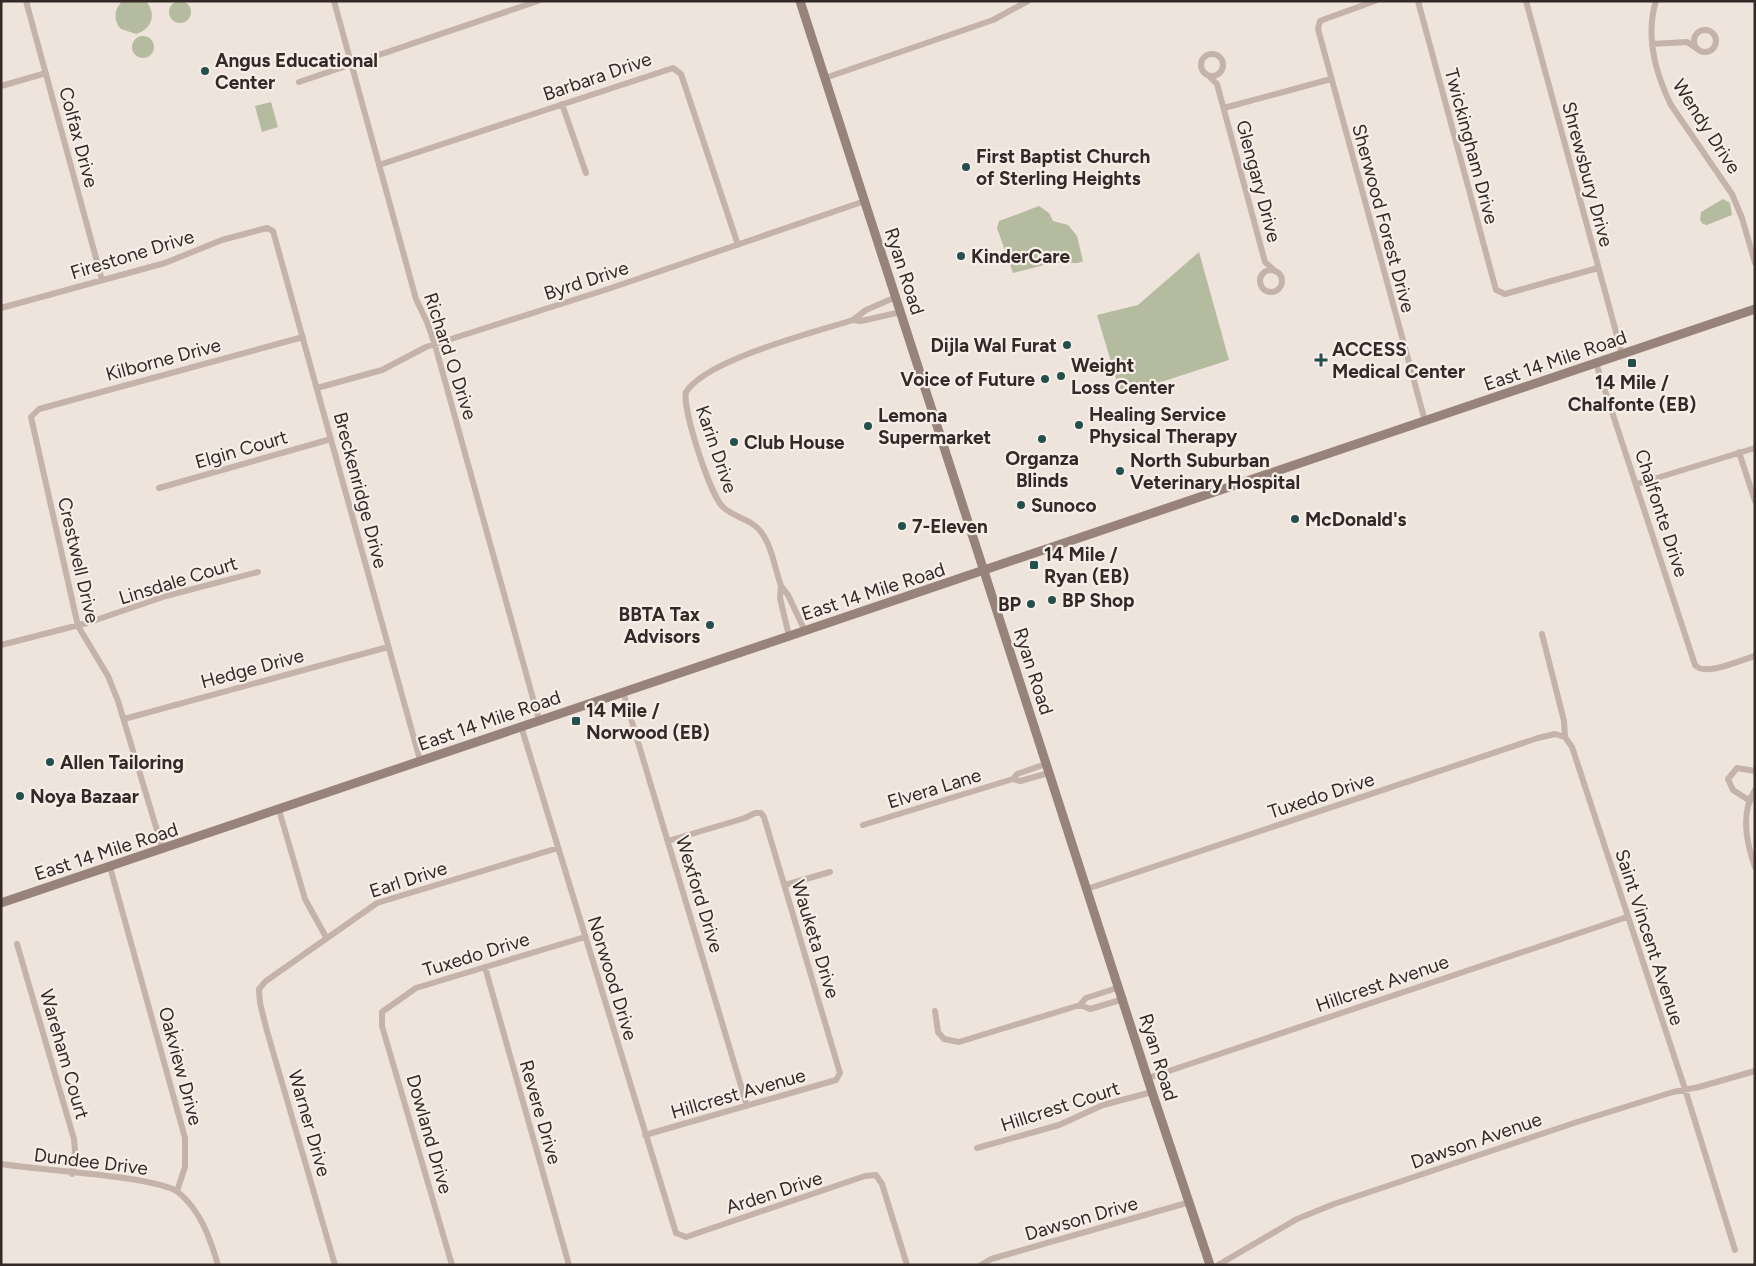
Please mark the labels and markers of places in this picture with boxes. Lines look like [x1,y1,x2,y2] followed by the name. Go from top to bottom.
[215,49,378,94] place label: Angus Educational Center
[199,65,211,77] marker: Angus Educational Center
[976,145,1150,190] place label: First Baptist Church of Sterling Heights
[960,161,972,173] marker: First Baptist Church of Sterling Heights
[971,245,1071,268] place label: KinderCare
[955,250,967,262] marker: KinderCare
[931,334,1057,357] place label: Dijla Wal Furat
[1332,338,1465,383] place label: ACCESS Medical Center
[1061,339,1073,351] marker: Dijla Wal Furat
[1314,353,1328,367] marker: ACCESS Medical Center
[1071,354,1175,399] place label: Weight Loss Center
[1626,357,1638,369] marker: 14 Mile / Chalfonte (EB)
[900,368,1035,391] place label: Voice of Future
[1055,370,1067,382] marker: Weight Loss Center
[1568,371,1696,416] place label: 14 Mile / Chalfonte (EB)
[1039,373,1051,385] marker: Voice of Future
[1089,403,1237,448] place label: Healing Service Physical Therapy
[878,404,992,449] place label: Lemona Supermarket
[1073,419,1085,431] marker: Healing Service Physical Therapy
[862,420,874,432] marker: Lemona Supermarket
[744,431,845,454] place label: Club House
[1036,433,1048,445] marker: Organza Blinds
[728,436,740,448] marker: Club House
[1005,447,1079,492] place label: Organza Blinds
[1130,449,1300,494] place label: North Suburban Veterinary Hospital
[1114,465,1126,477] marker: North Suburban Veterinary Hospital
[1031,494,1097,517] place label: Sunoco
[1015,499,1027,511] marker: Sunoco
[1305,508,1407,531] place label: McDonald's
[1289,513,1301,525] marker: McDonald's
[912,515,988,538] place label: 7-Eleven
[896,520,908,532] marker: 7-Eleven
[1044,543,1129,588] place label: 14 Mile / Ryan (EB)
[1028,559,1040,571] marker: 14 Mile / Ryan (EB)
[1062,589,1134,612] place label: BP Shop
[998,593,1022,616] place label: BP
[1046,594,1058,606] marker: BP Shop
[1025,598,1037,610] marker: BP
[619,603,700,648] place label: BBTA Tax Advisors
[704,619,716,631] marker: BBTA Tax Advisors
[586,699,710,744] place label: 14 Mile / Norwood (EB)
[570,715,582,727] marker: 14 Mile / Norwood (EB)
[60,751,184,774] place label: Allen Tailoring
[44,756,56,768] marker: Allen Tailoring
[30,785,139,808] place label: Noya Bazaar
[14,790,26,802] marker: Noya Bazaar

